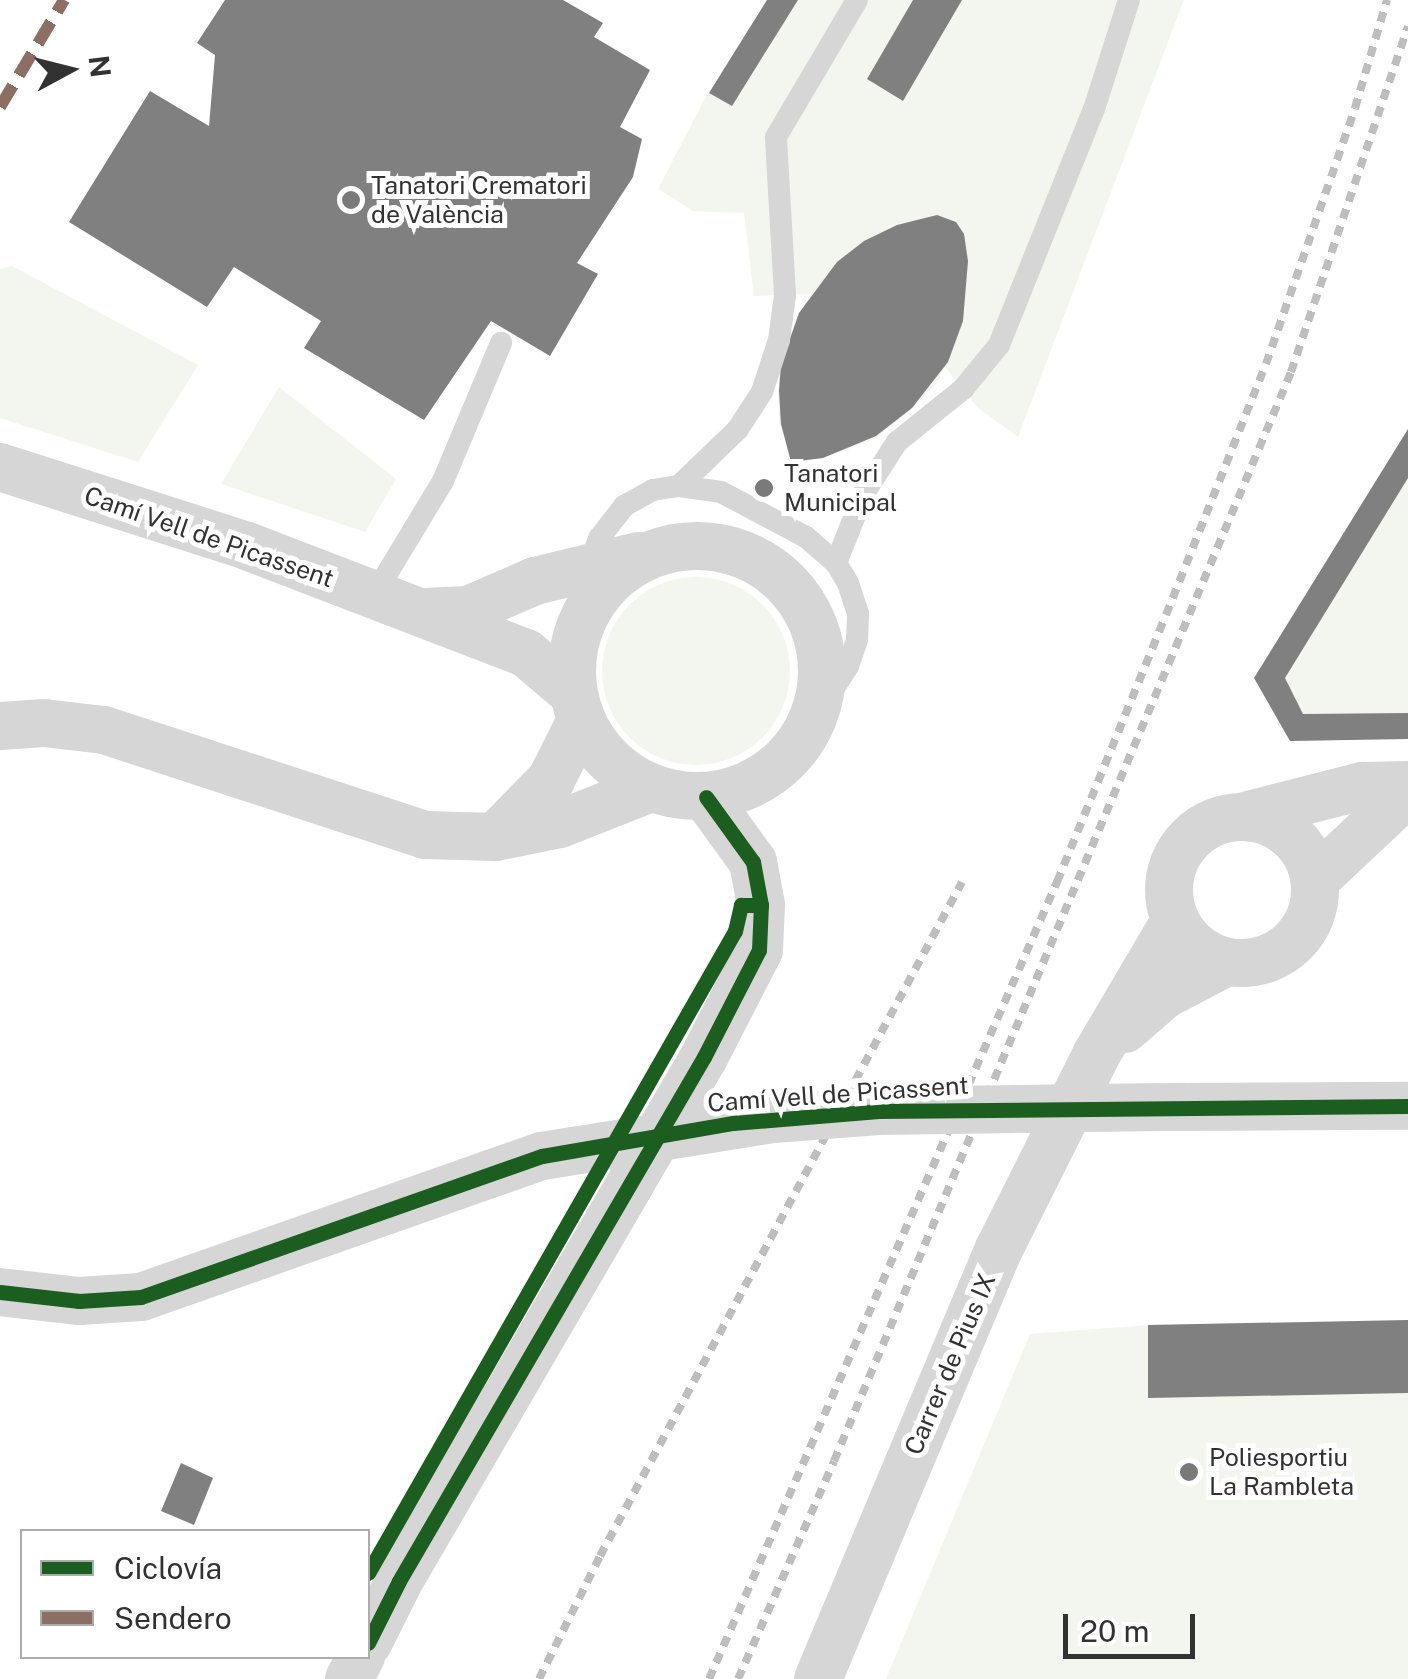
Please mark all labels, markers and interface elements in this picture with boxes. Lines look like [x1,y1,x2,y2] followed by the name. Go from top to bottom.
[20,20,120,120] north arrow
[83,53,118,79] text: N
[371,171,587,230] place label: Tanatori Crematori de València
[340,189,362,211] marker: Tanatori Crematori de València
[784,459,897,518] place label: Tanatori Municipal
[753,477,775,499] marker: Tanatori Municipal
[80,480,338,594] street label: Camí Vell de Picassent
[706,1070,970,1118] street label: Camí Vell de Picassent
[898,1268,1002,1460] street label: Carrer de Pius IX
[1209,1443,1354,1502] place label: Poliesportiu La Rambleta
[1178,1461,1200,1483] marker: Poliesportiu La Rambleta
[20,1529,370,1659] legend
[114,1550,222,1586] text: Ciclovía
[1068,1594,1200,1656] scale bar
[114,1600,232,1636] text: Sendero
[1080,1613,1149,1649] text: 20 m

